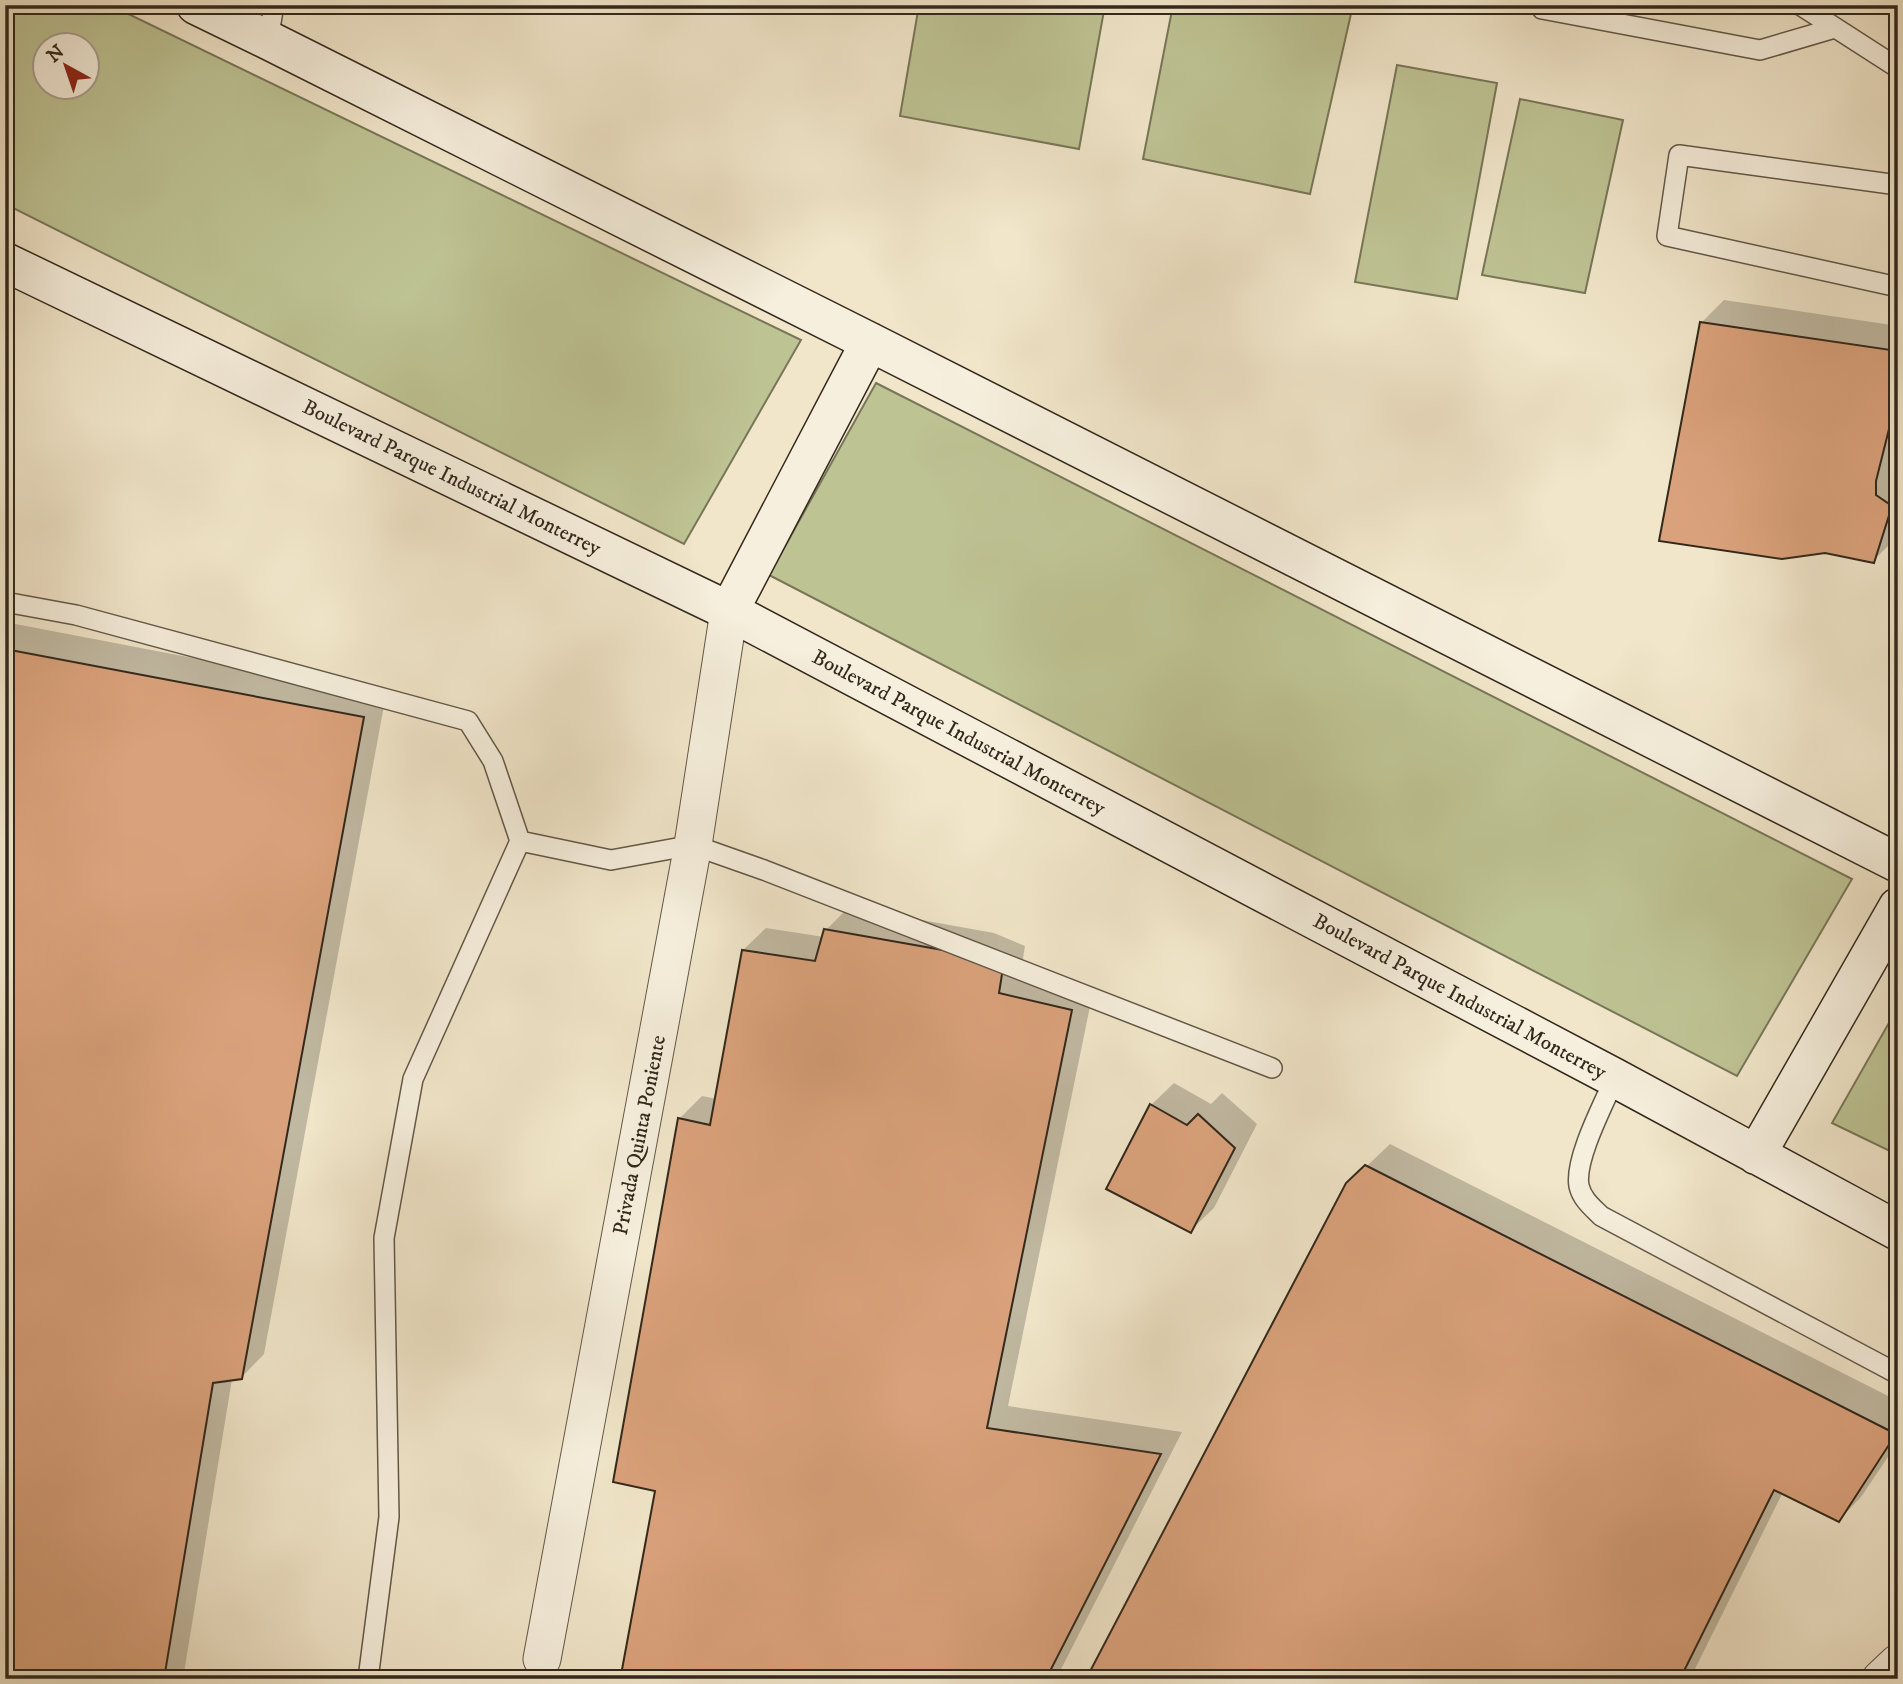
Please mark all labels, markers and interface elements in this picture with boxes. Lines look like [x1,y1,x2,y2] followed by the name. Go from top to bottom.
[32,32,102,102] north arrow
[43,40,70,68] text: N
[298,394,606,562] street label: Boulevard Parque Industrial Monterrey
[807,644,1111,822] street label: Boulevard Parque Industrial Monterrey
[1308,908,1612,1086] street label: Boulevard Parque Industrial Monterrey
[608,1033,672,1237] street label: Privada Quinta Poniente

